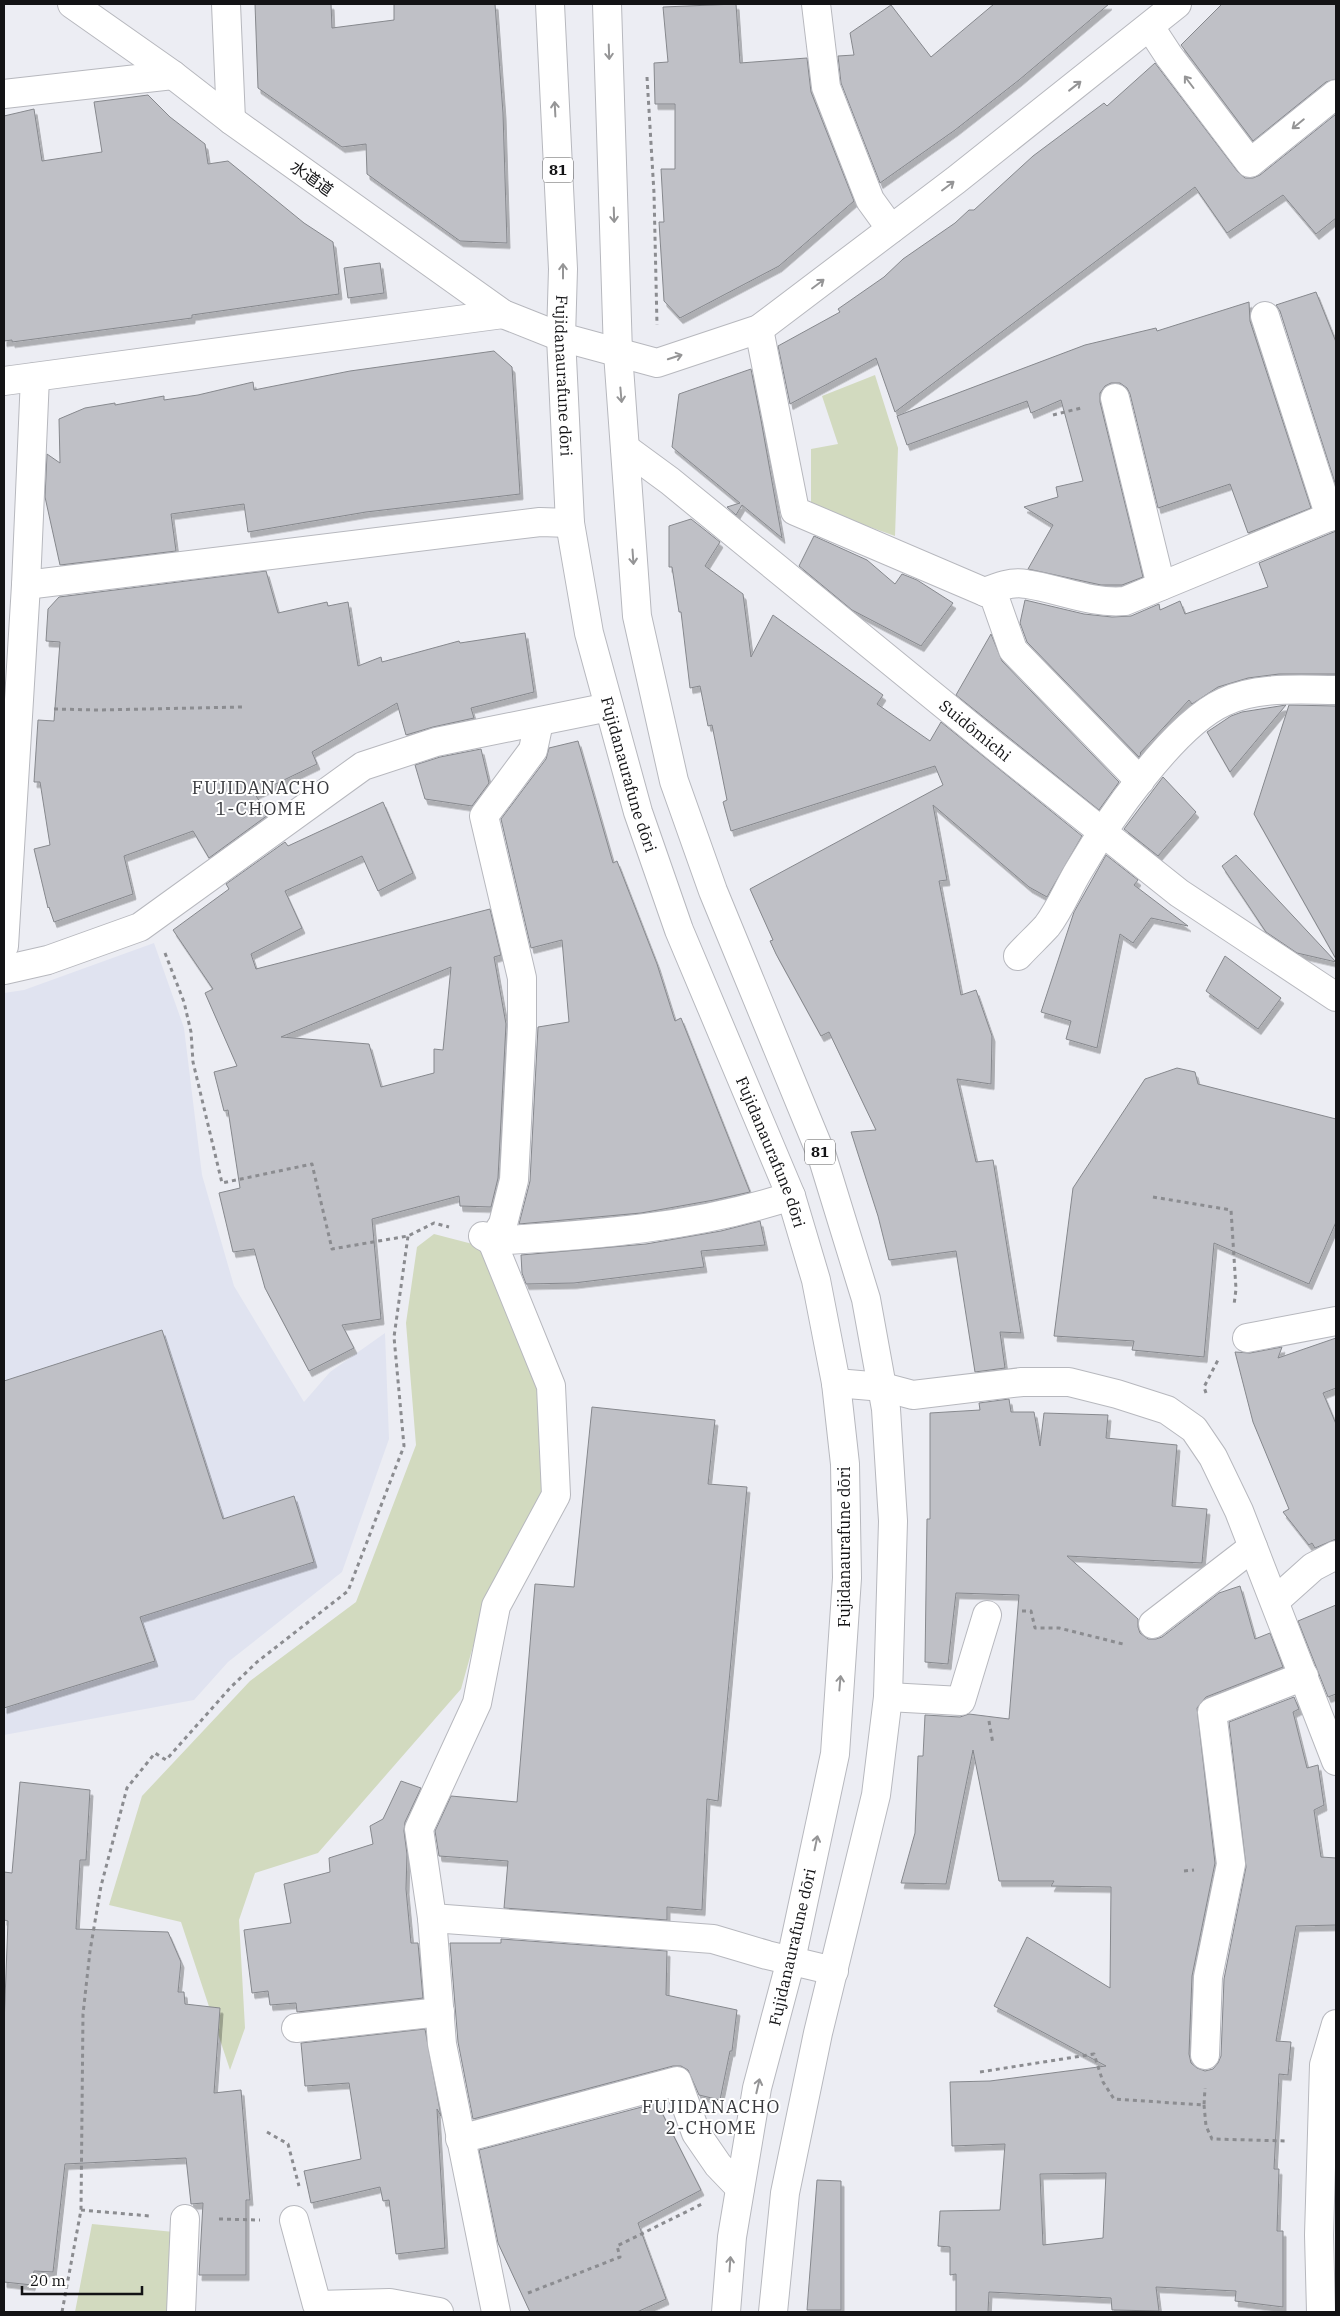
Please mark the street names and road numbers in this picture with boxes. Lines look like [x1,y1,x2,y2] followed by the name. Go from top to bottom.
[287,156,337,200] street label: 水道道
[543,158,573,182] road number: 81
[551,295,577,457] street label: Fujidanaurafune dōri
[597,694,661,855] street label: Fujidanaurafune dōri
[935,695,1015,765] street label: Suidōmichi
[732,1073,810,1230] street label: Fujidanaurafune dōri
[805,1140,835,1164] road number: 81
[834,1466,854,1628] street label: Fujidanaurafune dōri
[764,1866,820,2028] street label: Fujidanaurafune dōri

